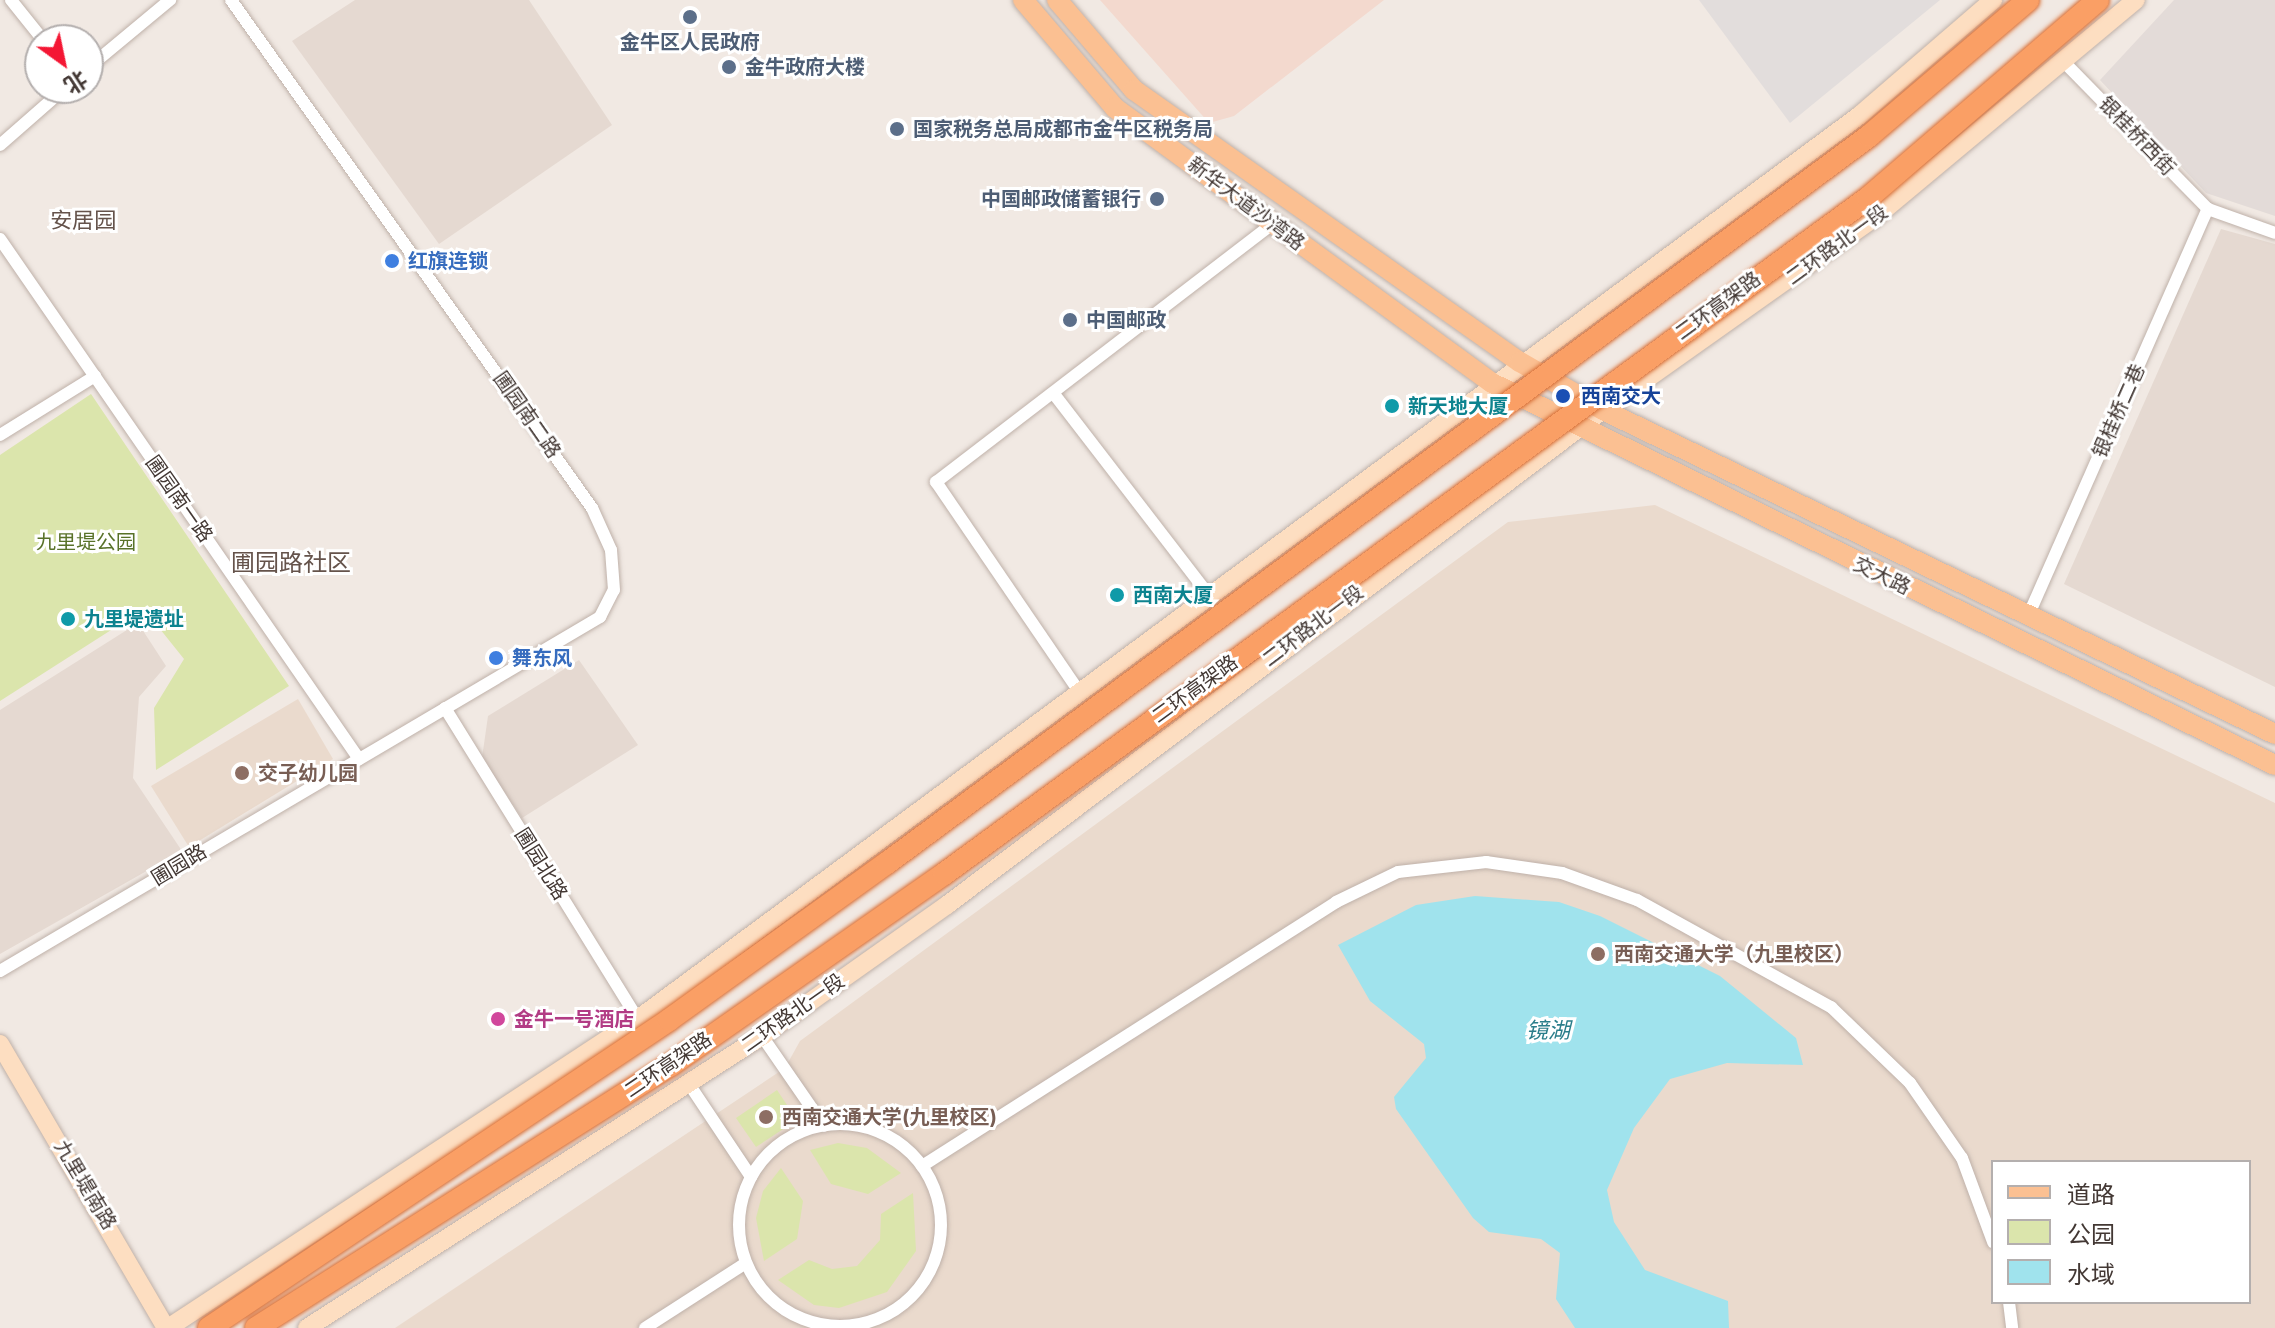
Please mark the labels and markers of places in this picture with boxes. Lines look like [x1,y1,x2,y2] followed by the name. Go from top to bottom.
[681,8,699,26] marker: 金牛区人民政府
[620,30,760,54] place label: 金牛区人民政府
[745,55,865,79] place label: 金牛政府大楼
[720,58,738,76] marker: 金牛政府大楼
[913,117,1213,141] place label: 国家税务总局成都市金牛区税务局
[888,120,906,138] marker: 国家税务总局成都市金牛区税务局
[981,187,1141,211] place label: 中国邮政储蓄银行
[1148,190,1166,208] marker: 中国邮政储蓄银行
[408,249,488,273] place label: 红旗连锁
[383,252,401,270] marker: 红旗连锁
[1086,308,1166,332] place label: 中国邮政
[1061,311,1079,329] marker: 中国邮政
[1581,384,1661,408] place label: 西南交大
[1552,385,1574,407] marker: 西南交大
[1408,394,1508,418] place label: 新天地大厦
[1383,397,1401,415] marker: 新天地大厦
[1133,583,1213,607] place label: 西南大厦
[1108,586,1126,604] marker: 西南大厦
[84,607,184,631] place label: 九里堤遗址
[59,610,77,628] marker: 九里堤遗址
[512,646,572,670] place label: 舞东风
[487,649,505,667] marker: 舞东风
[258,761,358,785] place label: 交子幼儿园
[233,764,251,782] marker: 交子幼儿园
[1614,942,1854,966] place label: 西南交通大学（九里校区）
[1589,945,1607,963] marker: 西南交通大学（九里校区）
[514,1007,634,1031] place label: 金牛一号酒店
[489,1010,507,1028] marker: 金牛一号酒店
[782,1105,997,1129] place label: 西南交通大学(九里校区)
[757,1108,775,1126] marker: 西南交通大学(九里校区)

